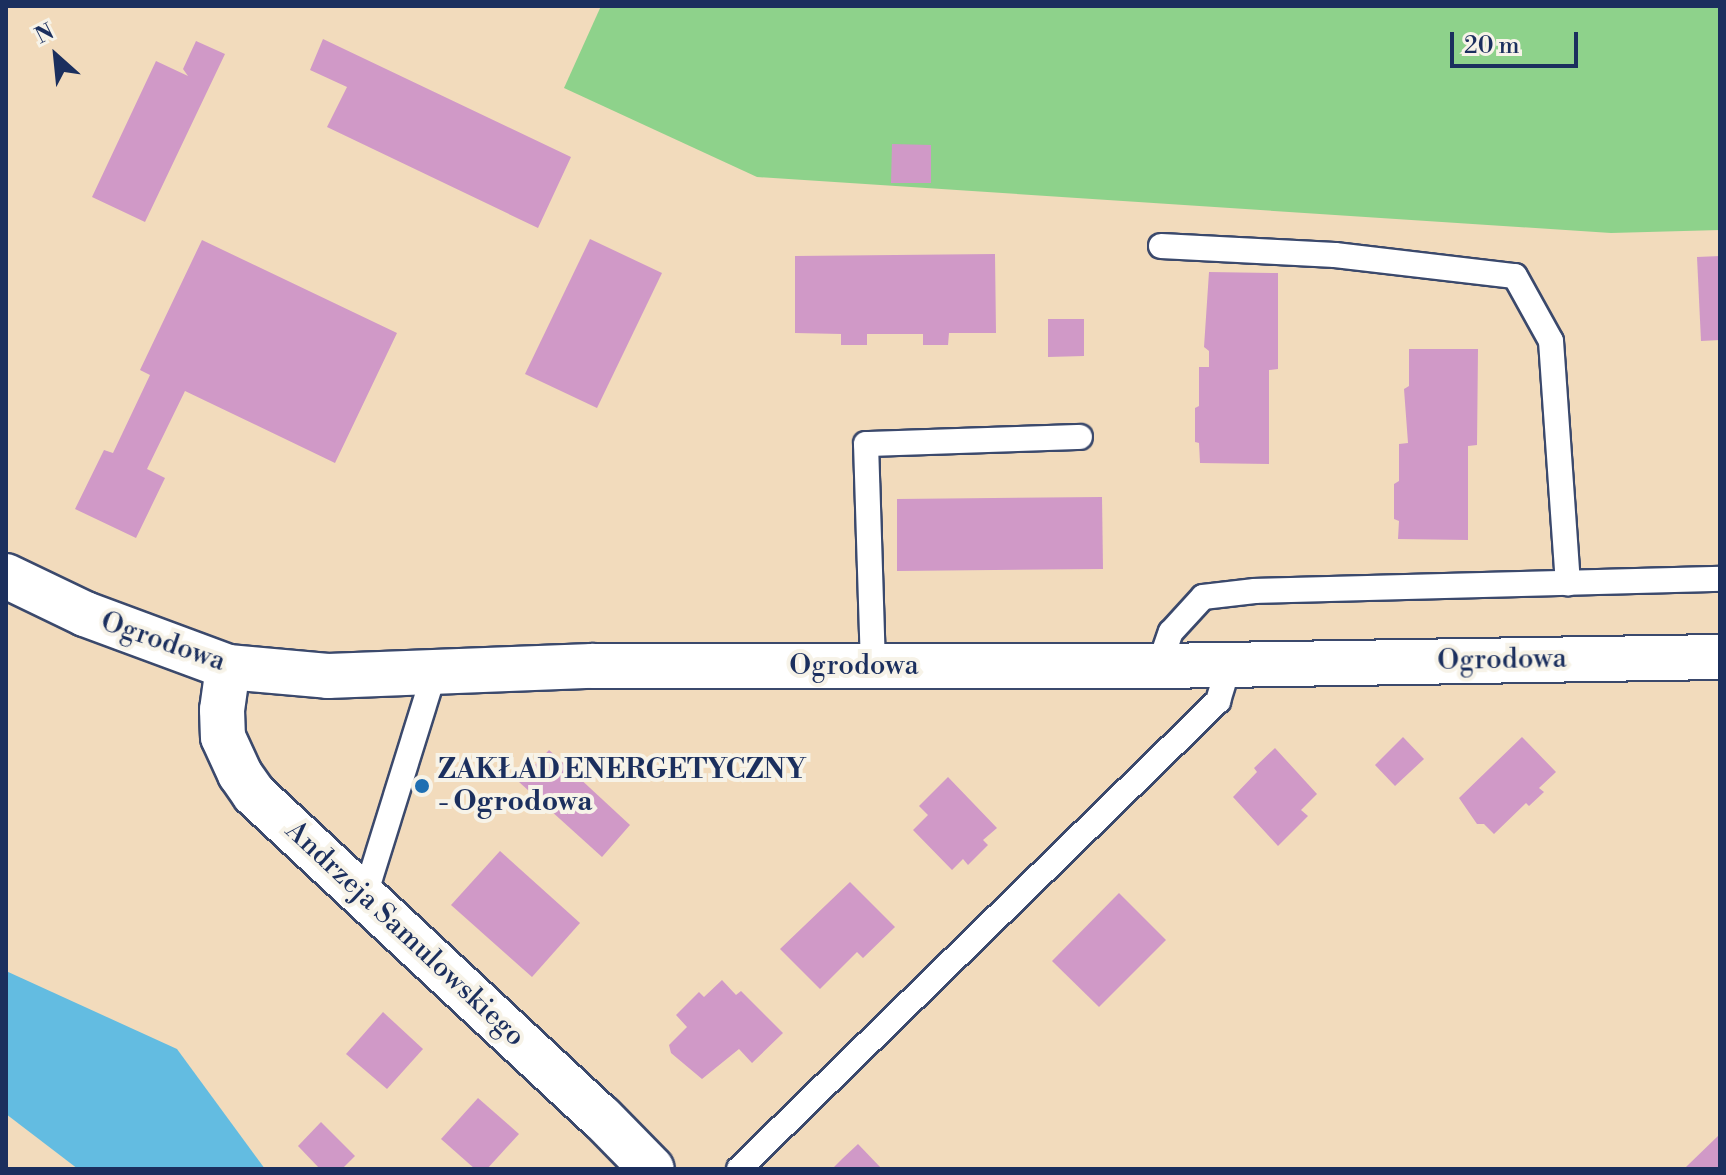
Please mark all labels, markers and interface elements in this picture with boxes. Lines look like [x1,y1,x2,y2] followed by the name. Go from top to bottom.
[16,16,96,96] north arrow
[1454,16,1582,66] scale bar
[31,18,59,50] text: N
[1464,31,1520,61] text: 20 m
[96,605,230,679] street label: Ogrodowa
[1437,642,1567,678] street label: Ogrodowa
[789,649,919,683] street label: Ogrodowa
[438,753,807,819] place label: ZAKŁAD ENERGETYCZNY - Ogrodowa
[413,777,431,795] marker: ZAKŁAD ENERGETYCZNY - Ogrodowa
[278,814,532,1054] street label: Andrzeja Samulowskiego

